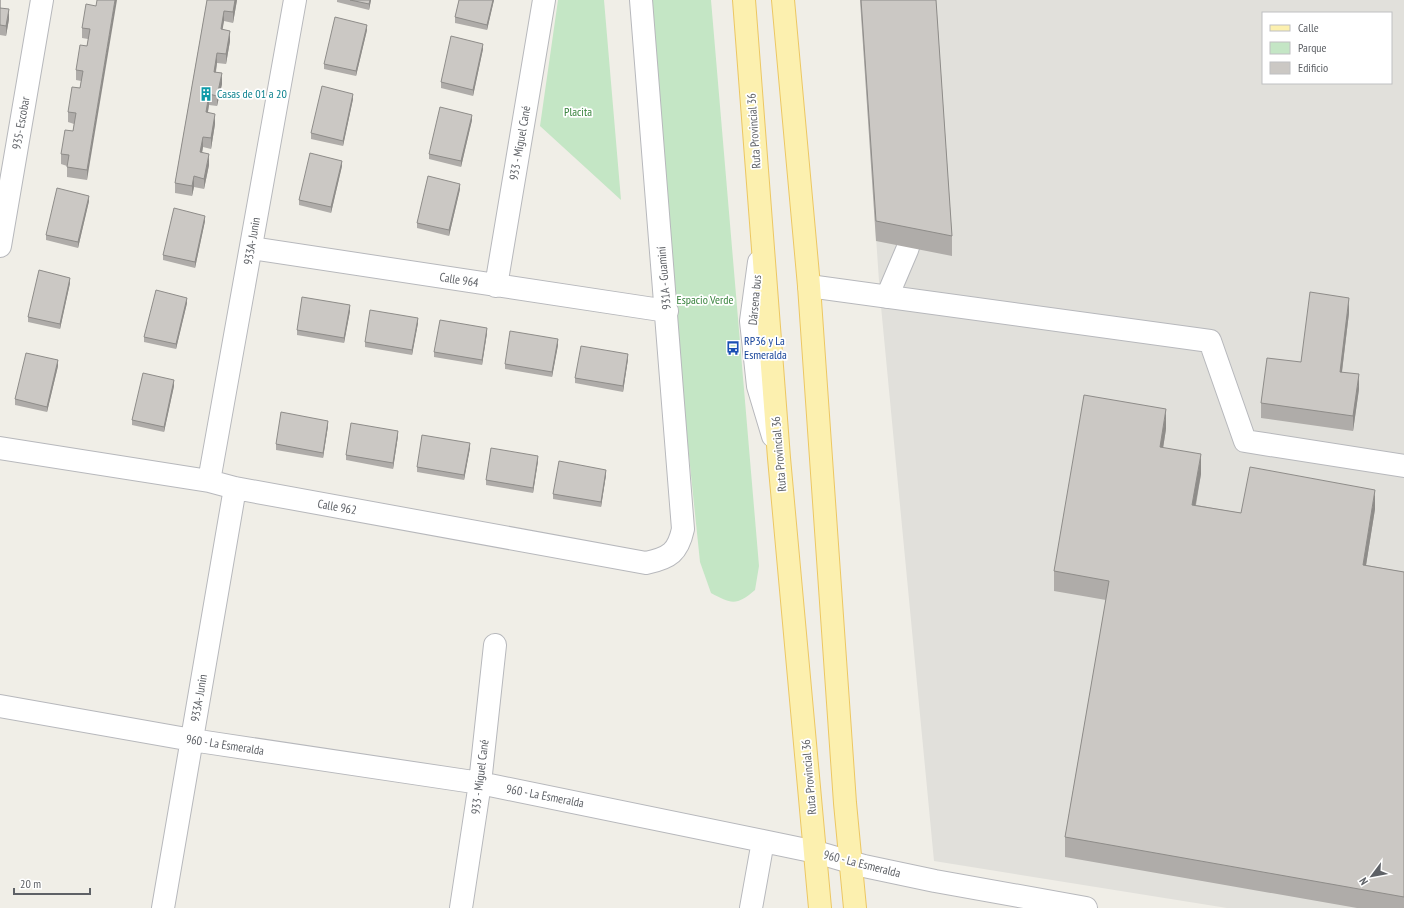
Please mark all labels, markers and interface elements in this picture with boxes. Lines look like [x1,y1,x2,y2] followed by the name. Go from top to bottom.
[1262,12,1392,84] legend
[1298,20,1319,35] text: Calle
[1298,40,1327,55] text: Parque
[1298,60,1328,75] text: Edificio
[198,86,214,102] building icon: Casas de 01 a 20
[217,86,287,101] place label: Casas de 01 a 20
[743,93,764,169] street label: Ruta Provincial 36
[8,95,33,150] street label: 935- Escobar
[564,104,592,119] park label: Placita
[506,105,533,181] street label: 933 - Miguel Cané
[240,216,263,266] street label: 933A- Junin
[653,245,674,310] street label: 931A - Guaminí
[438,269,480,290] street label: Calle 964
[745,274,764,326] street label: Dársena bus
[677,292,733,307] park label: Espacio Verde
[744,333,787,362] place label: RP36 y La Esmeralda
[725,340,741,356] bus stop icon: RP36 y La Esmeralda
[768,416,789,492] street label: Ruta Provincial 36
[316,496,358,517] street label: Calle 962
[187,673,210,723] street label: 933A- Junin
[185,731,265,758] street label: 960 - La Esmeralda
[467,739,492,815] street label: 933 - Miguel Cané
[798,739,819,815] street label: Ruta Provincial 36
[505,781,585,810] street label: 960 - La Esmeralda
[822,847,902,880] street label: 960 - La Esmeralda
[1352,856,1392,896] north arrow
[14,870,90,896] scale bar
[1356,875,1371,888] text: N
[20,876,41,891] text: 20 m

